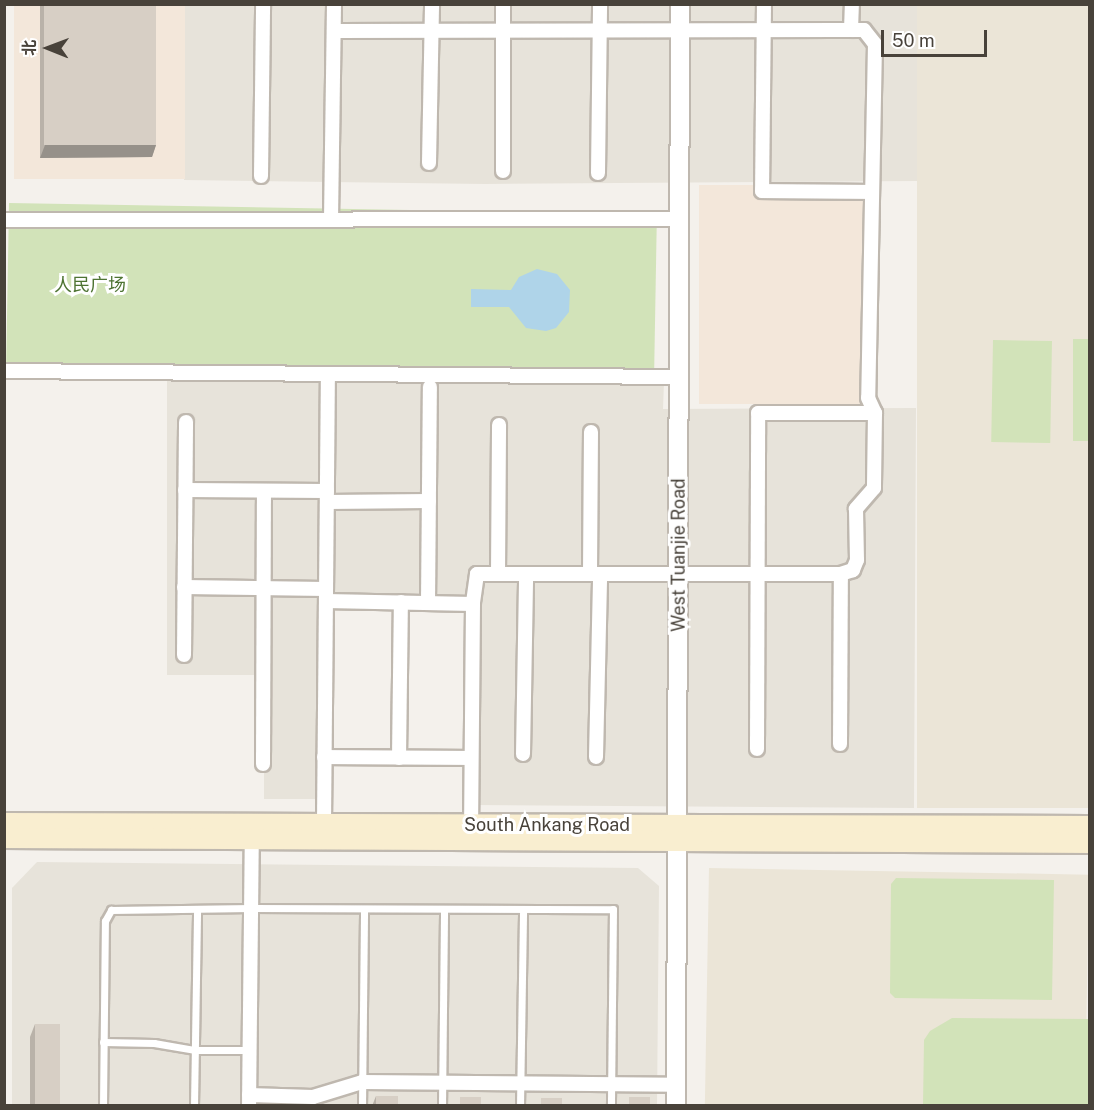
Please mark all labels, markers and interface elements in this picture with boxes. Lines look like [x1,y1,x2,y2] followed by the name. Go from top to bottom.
[18,18,78,78] north arrow
[884,18,990,56] scale bar
[892,30,935,51] text: 50 m
[20,40,39,56] text: 北
[54,274,126,296] park label: 人民广场
[668,478,690,632] street label: West Tuanjie Road
[464,814,630,836] street label: South Ankang Road

